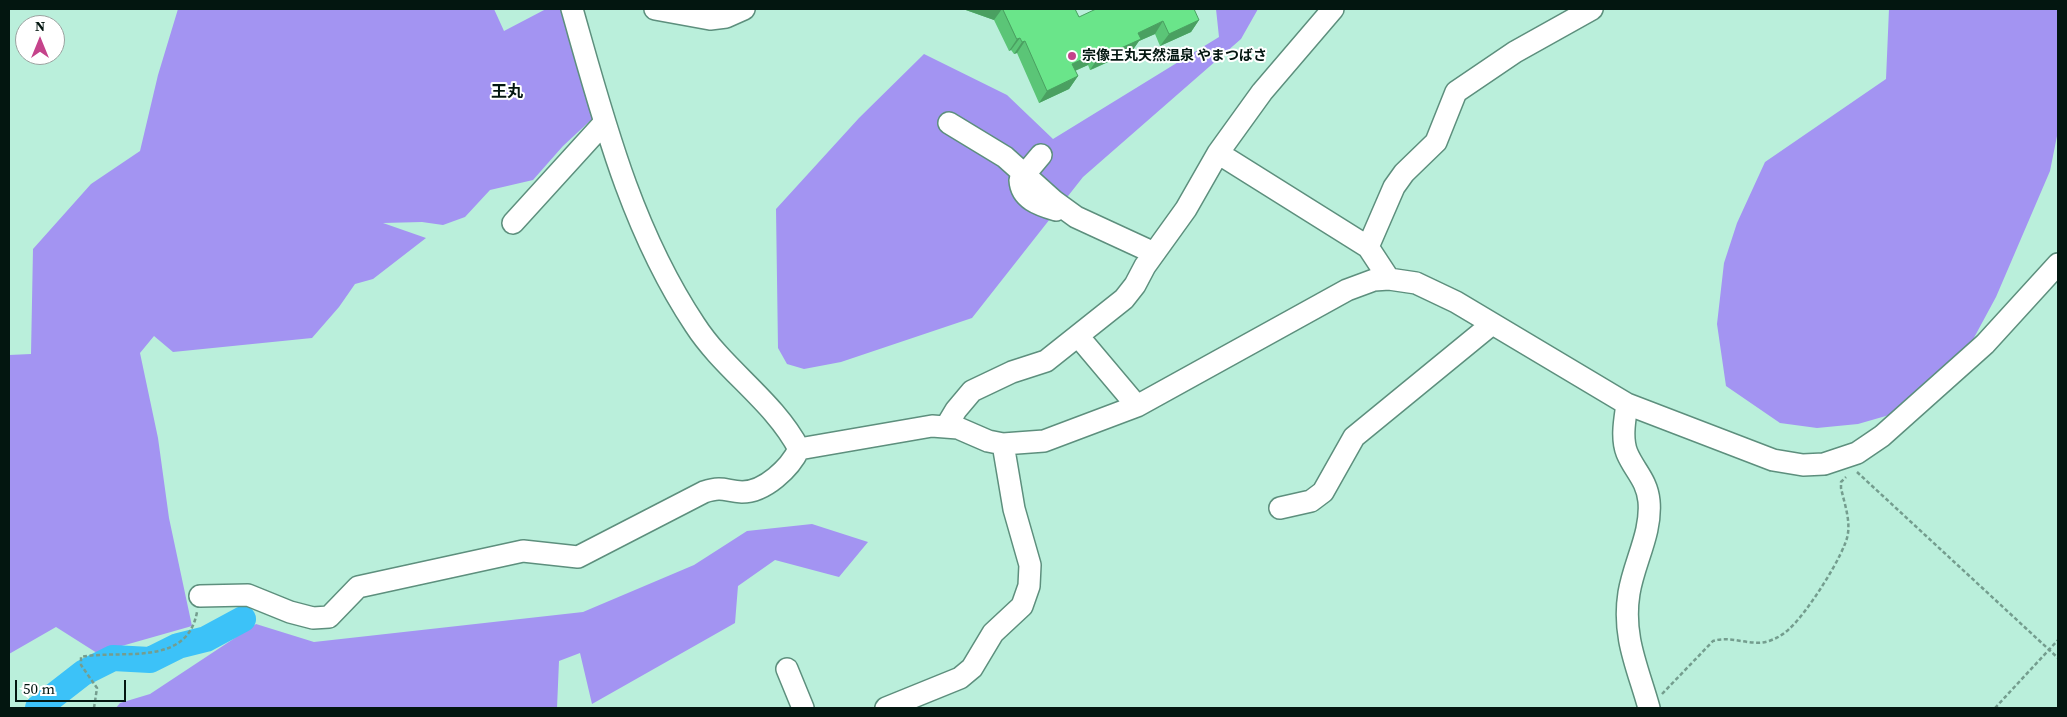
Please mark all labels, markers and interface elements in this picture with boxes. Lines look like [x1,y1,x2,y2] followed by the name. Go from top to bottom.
[15,15,65,65] north arrow
[35,16,45,36] text: N
[1082,48,1267,64] place label: 宗像王丸天然温泉 やまつばさ
[1066,50,1078,62] marker: 宗像王丸天然温泉 やまつばさ
[491,83,523,103] district label: 王丸
[18,670,129,702] scale bar
[23,678,55,699] text: 50 m

